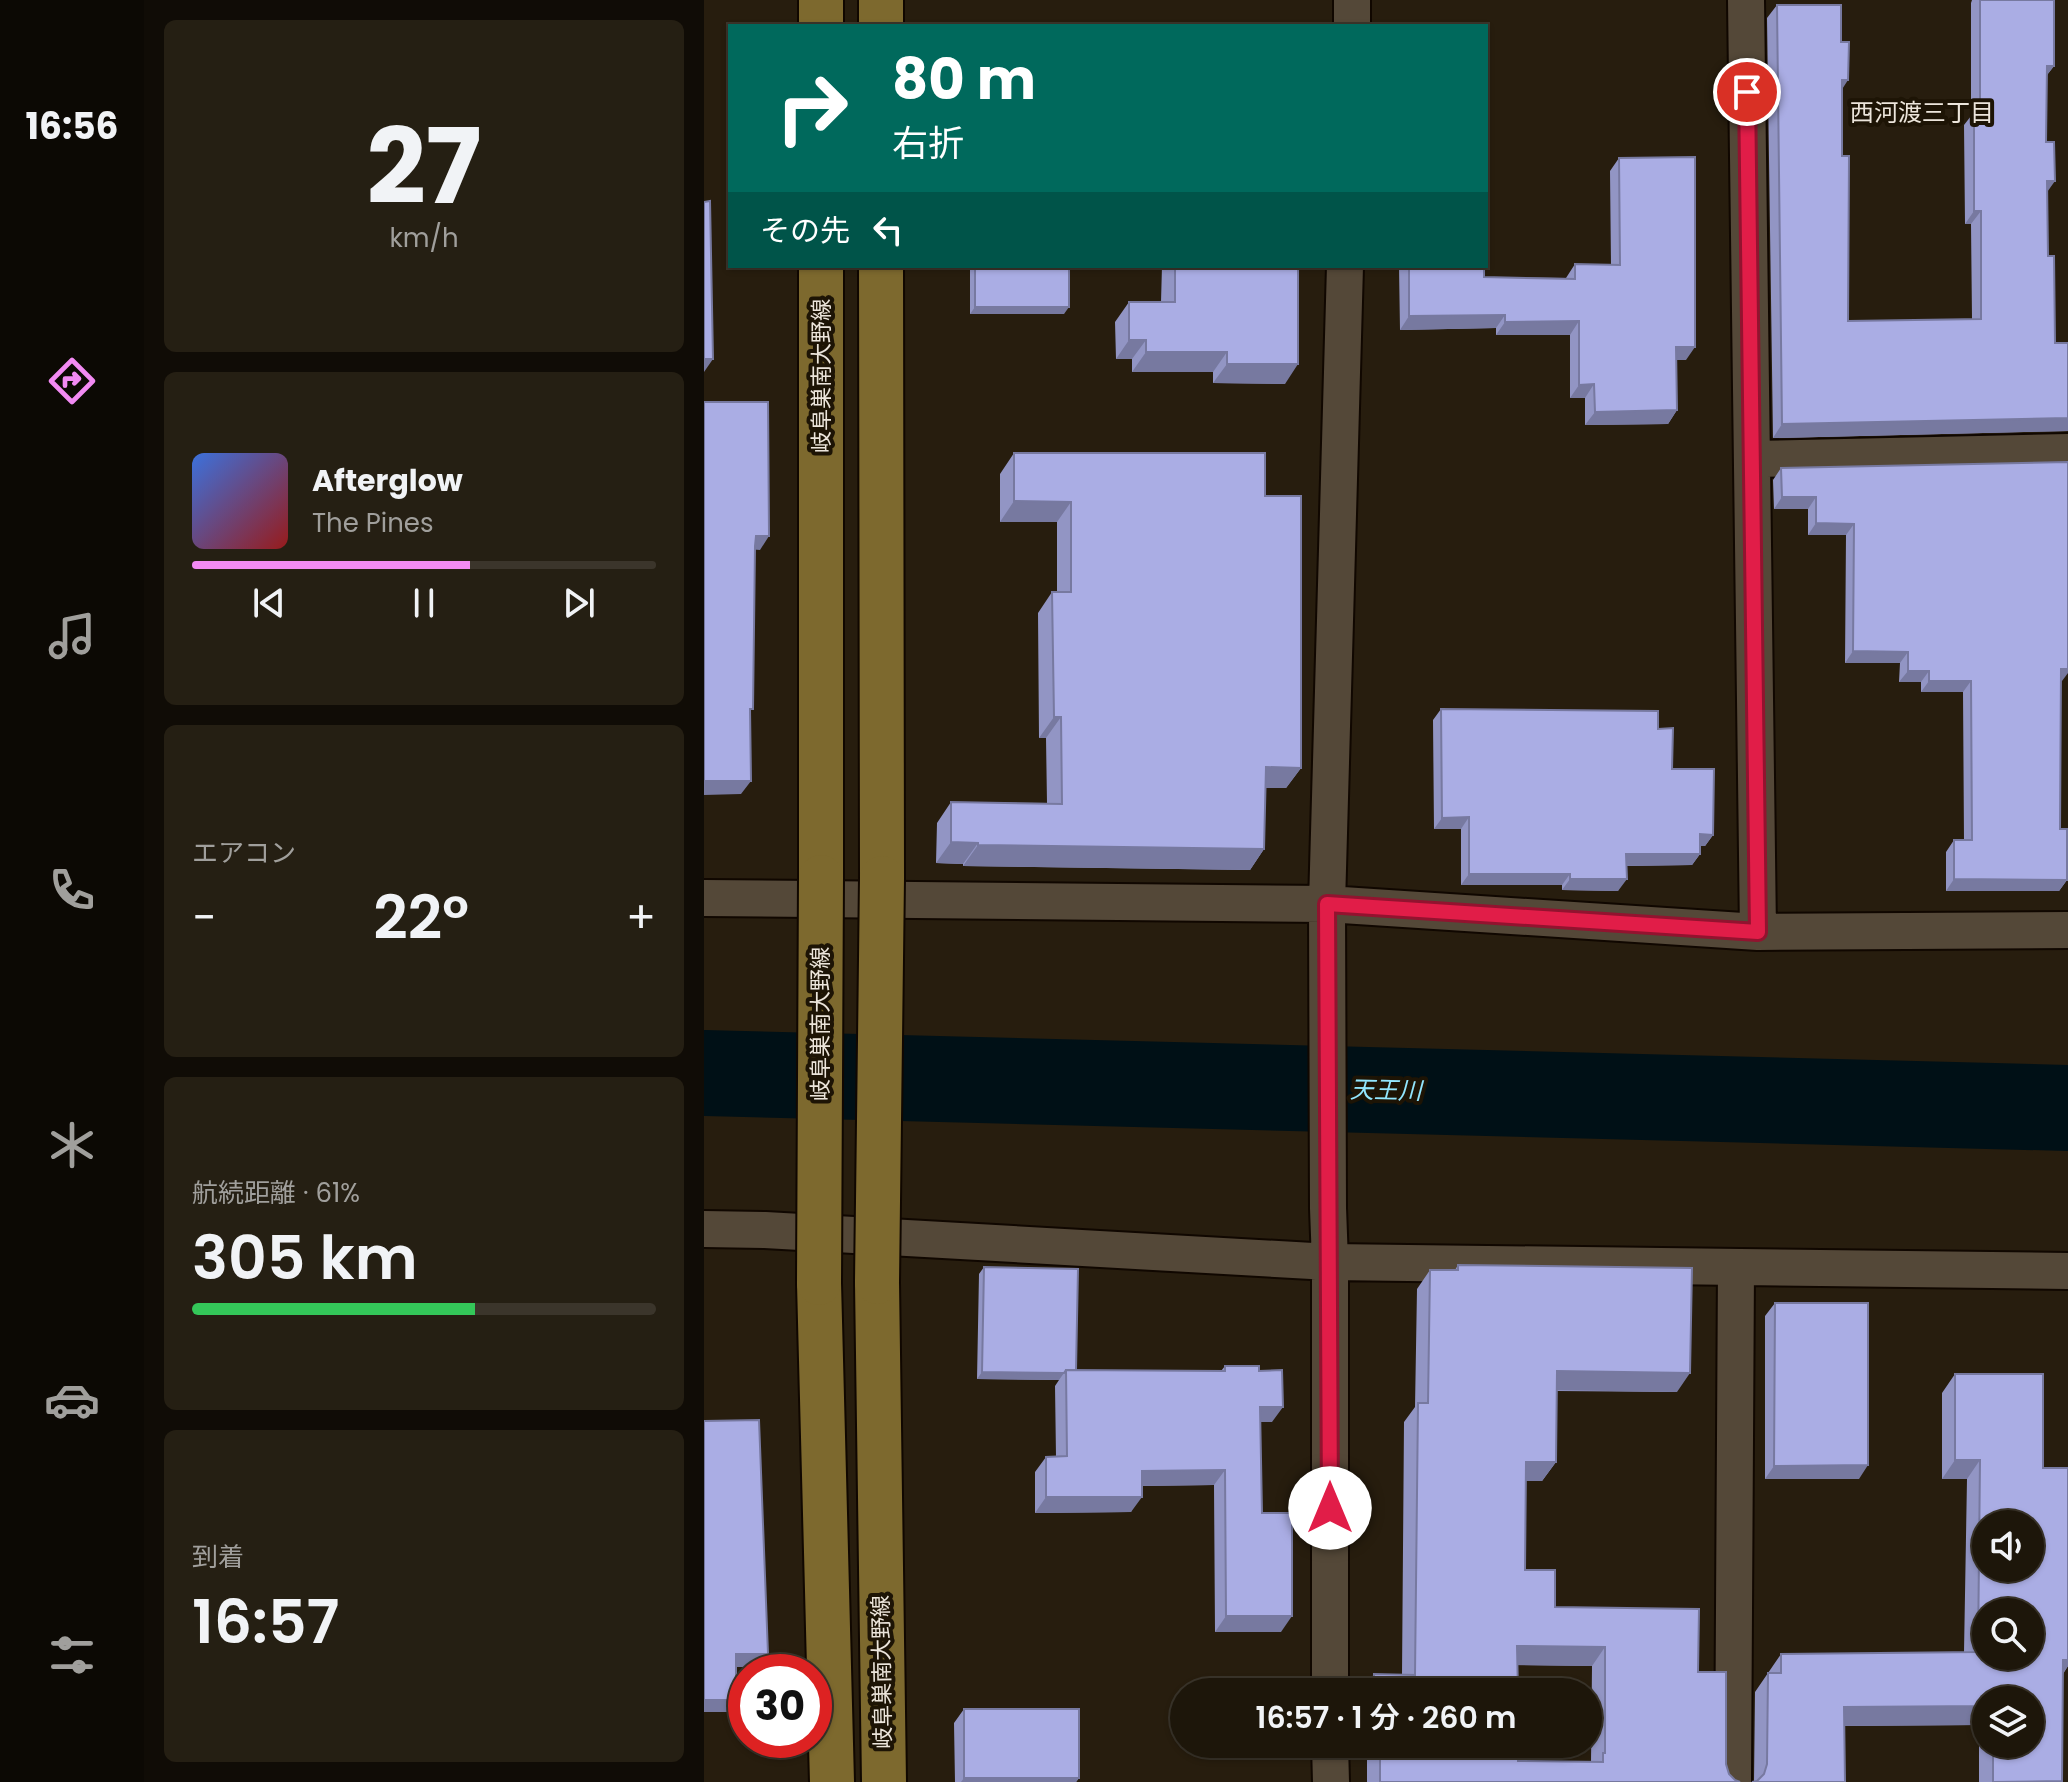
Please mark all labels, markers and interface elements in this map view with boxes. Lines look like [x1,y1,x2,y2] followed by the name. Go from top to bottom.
[892,40,1036,119] text: 80 m
[760,56,864,160] icon: right
[1713,58,1781,126] pin
[1725,70,1769,114] icon: arrive
[366,94,482,239] text: 27
[1850,96,1994,129] district label: 西河渡三丁目
[25,101,119,152] text: 16:56
[892,118,964,169] text: 右折
[866,208,910,252] icon: left
[760,209,850,252] text: その先
[389,220,459,256] text: km/h
[806,299,837,453] street label: 岐阜巣南大野線
[44,353,100,409] icon: directions
[312,459,463,502] text: Afterglow
[312,505,434,541] text: The Pines
[247,581,291,625] icon: previous
[402,581,446,625] icon: pause
[557,581,601,625] icon: next
[44,608,100,664] icon: music
[192,835,296,871] text: エアコン
[44,862,100,918] icon: phone
[373,876,469,960] text: 22°
[192,887,216,948] text: −
[626,887,656,948] text: +
[805,947,836,1101] street label: 岐阜巣南大野線
[1350,1073,1425,1107] water label: 天王川
[44,1117,100,1173] icon: climate
[192,1175,360,1211] text: 航続距離 · 61%
[192,1216,418,1300] text: 305 km
[44,1372,100,1428] icon: car
[1288,1466,1372,1550] position arrow
[1972,1510,2044,1758] map controls
[1972,1510,2044,1582] button: sound
[192,1539,244,1575] text: 到着
[192,1580,339,1664] text: 16:57
[865,1595,899,1749] street label: 岐阜巣南大野線
[1972,1598,2044,1670] button: search
[44,1627,100,1683] icon: filters
[728,1654,832,1758] speed limit sign: 30
[1972,1686,2044,1758] button: layers
[1256,1696,1516,1739] text: 16:57 · 1 分 · 260 m

